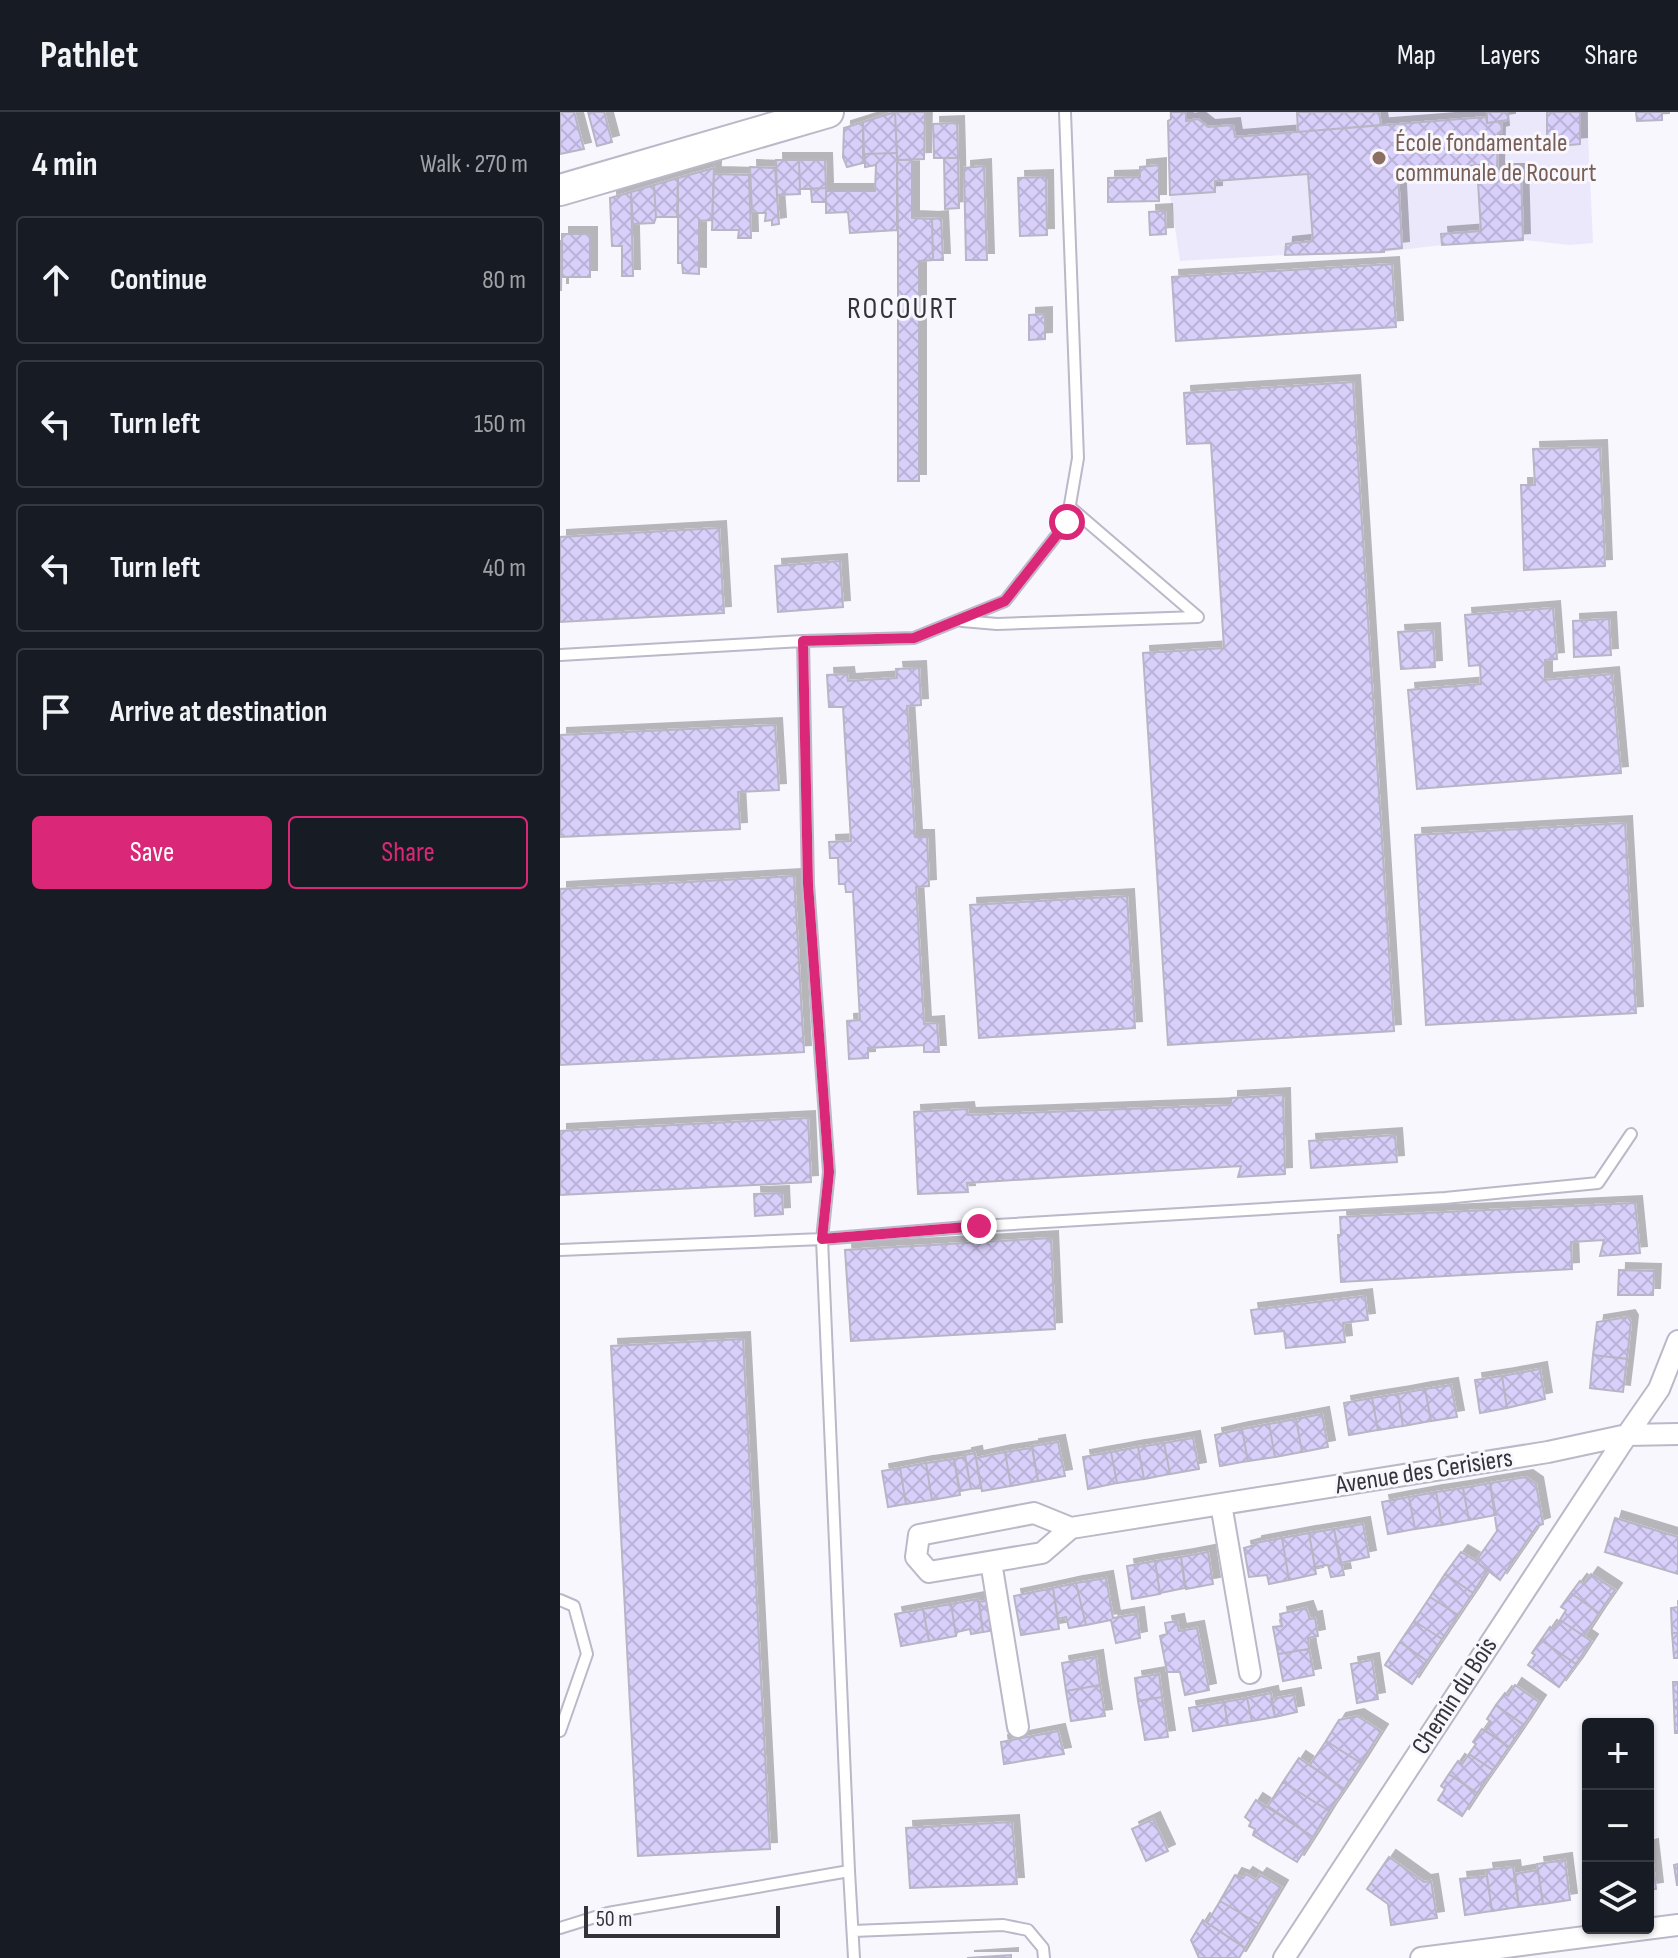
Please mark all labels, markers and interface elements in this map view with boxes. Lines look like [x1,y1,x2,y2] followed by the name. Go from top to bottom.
[40,33,138,78] text: Pathlet
[1397,39,1436,72] text: Map
[1480,39,1540,72] text: Layers
[1584,39,1638,72] text: Share
[1395,128,1597,189] place label: École fondamentale communale de Rocourt
[32,144,98,185] text: 4 min
[420,149,528,180] text: Walk · 270 m
[1370,149,1388,167] marker: École fondamentale communale de Rocourt
[34,258,78,302] icon: ahead
[110,262,207,298] text: Continue
[482,265,526,296] text: 80 m
[847,291,959,327] district label: ROCOURT
[34,402,78,446] icon: left
[110,406,200,442] text: Turn left
[474,409,526,440] text: 150 m
[1049,504,1085,540] route start
[34,546,78,590] icon: left
[110,550,200,586] text: Turn left
[483,553,526,584] text: 40 m
[34,690,78,734] icon: arrive
[110,694,327,730] text: Arrive at destination
[32,816,272,889] button: Save
[288,816,528,889] button: Share
[961,1208,997,1244] route end
[1332,1443,1515,1501] street label: Avenue des Cerisiers
[1406,1632,1504,1760] street label: Chemin du Bois
[1582,1718,1654,1934] map controls
[1582,1718,1654,1790] button: +
[1582,1790,1654,1862] button: −
[1582,1862,1654,1934] button: layers
[584,1902,780,1938] scale bar
[596,1906,632,1933] text: 50 m

